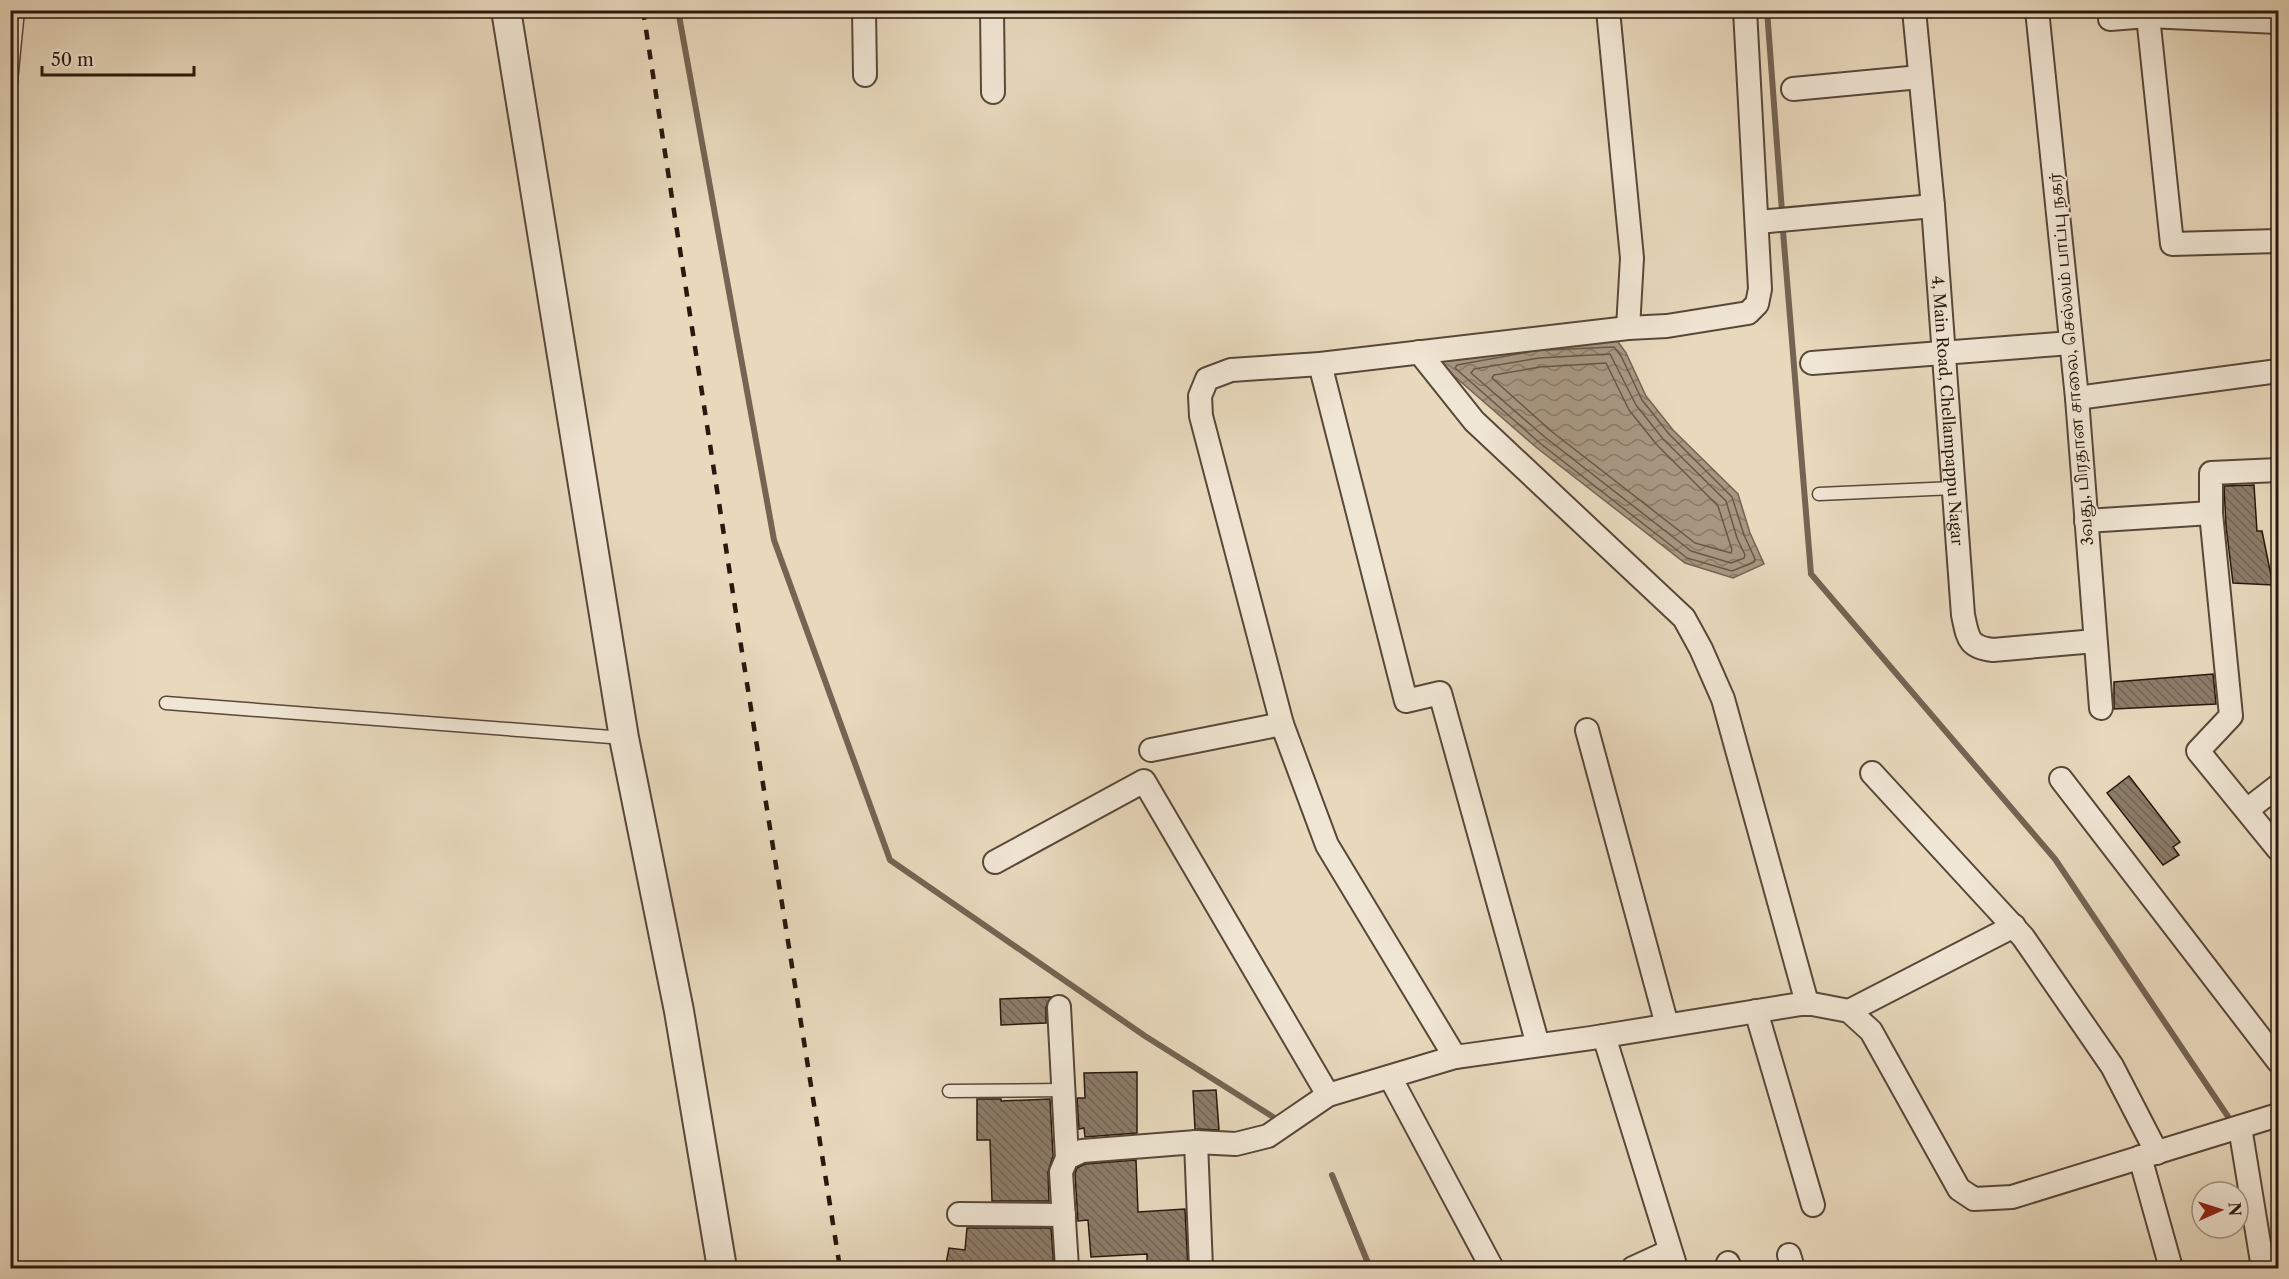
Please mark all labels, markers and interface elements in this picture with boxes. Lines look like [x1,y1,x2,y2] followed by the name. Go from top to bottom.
[42,39,194,77] scale bar
[51,49,94,71] text: 50 m
[2045,171,2099,546] street label: 3வது, பிரதான சாலை, செல்லம் பாப்பு நகர்
[1928,275,1968,547] street label: 4, Main Road, Chellampappu Nagar
[2190,1180,2250,1240] north arrow
[2225,1202,2245,1217] text: N

